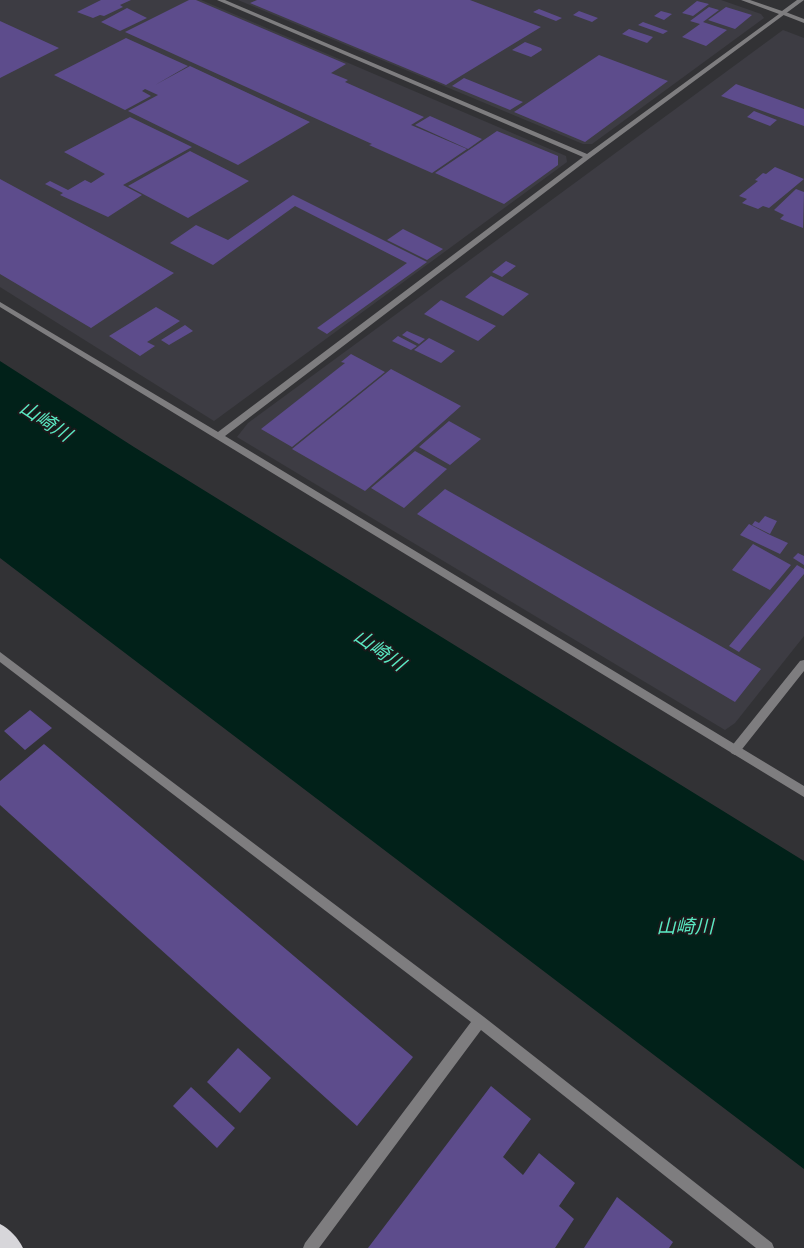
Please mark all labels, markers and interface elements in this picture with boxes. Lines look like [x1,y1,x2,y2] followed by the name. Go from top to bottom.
[15,397,75,447] water label: 山崎川
[349,625,409,677] water label: 山崎川
[657,917,713,939] water label: 山崎川

